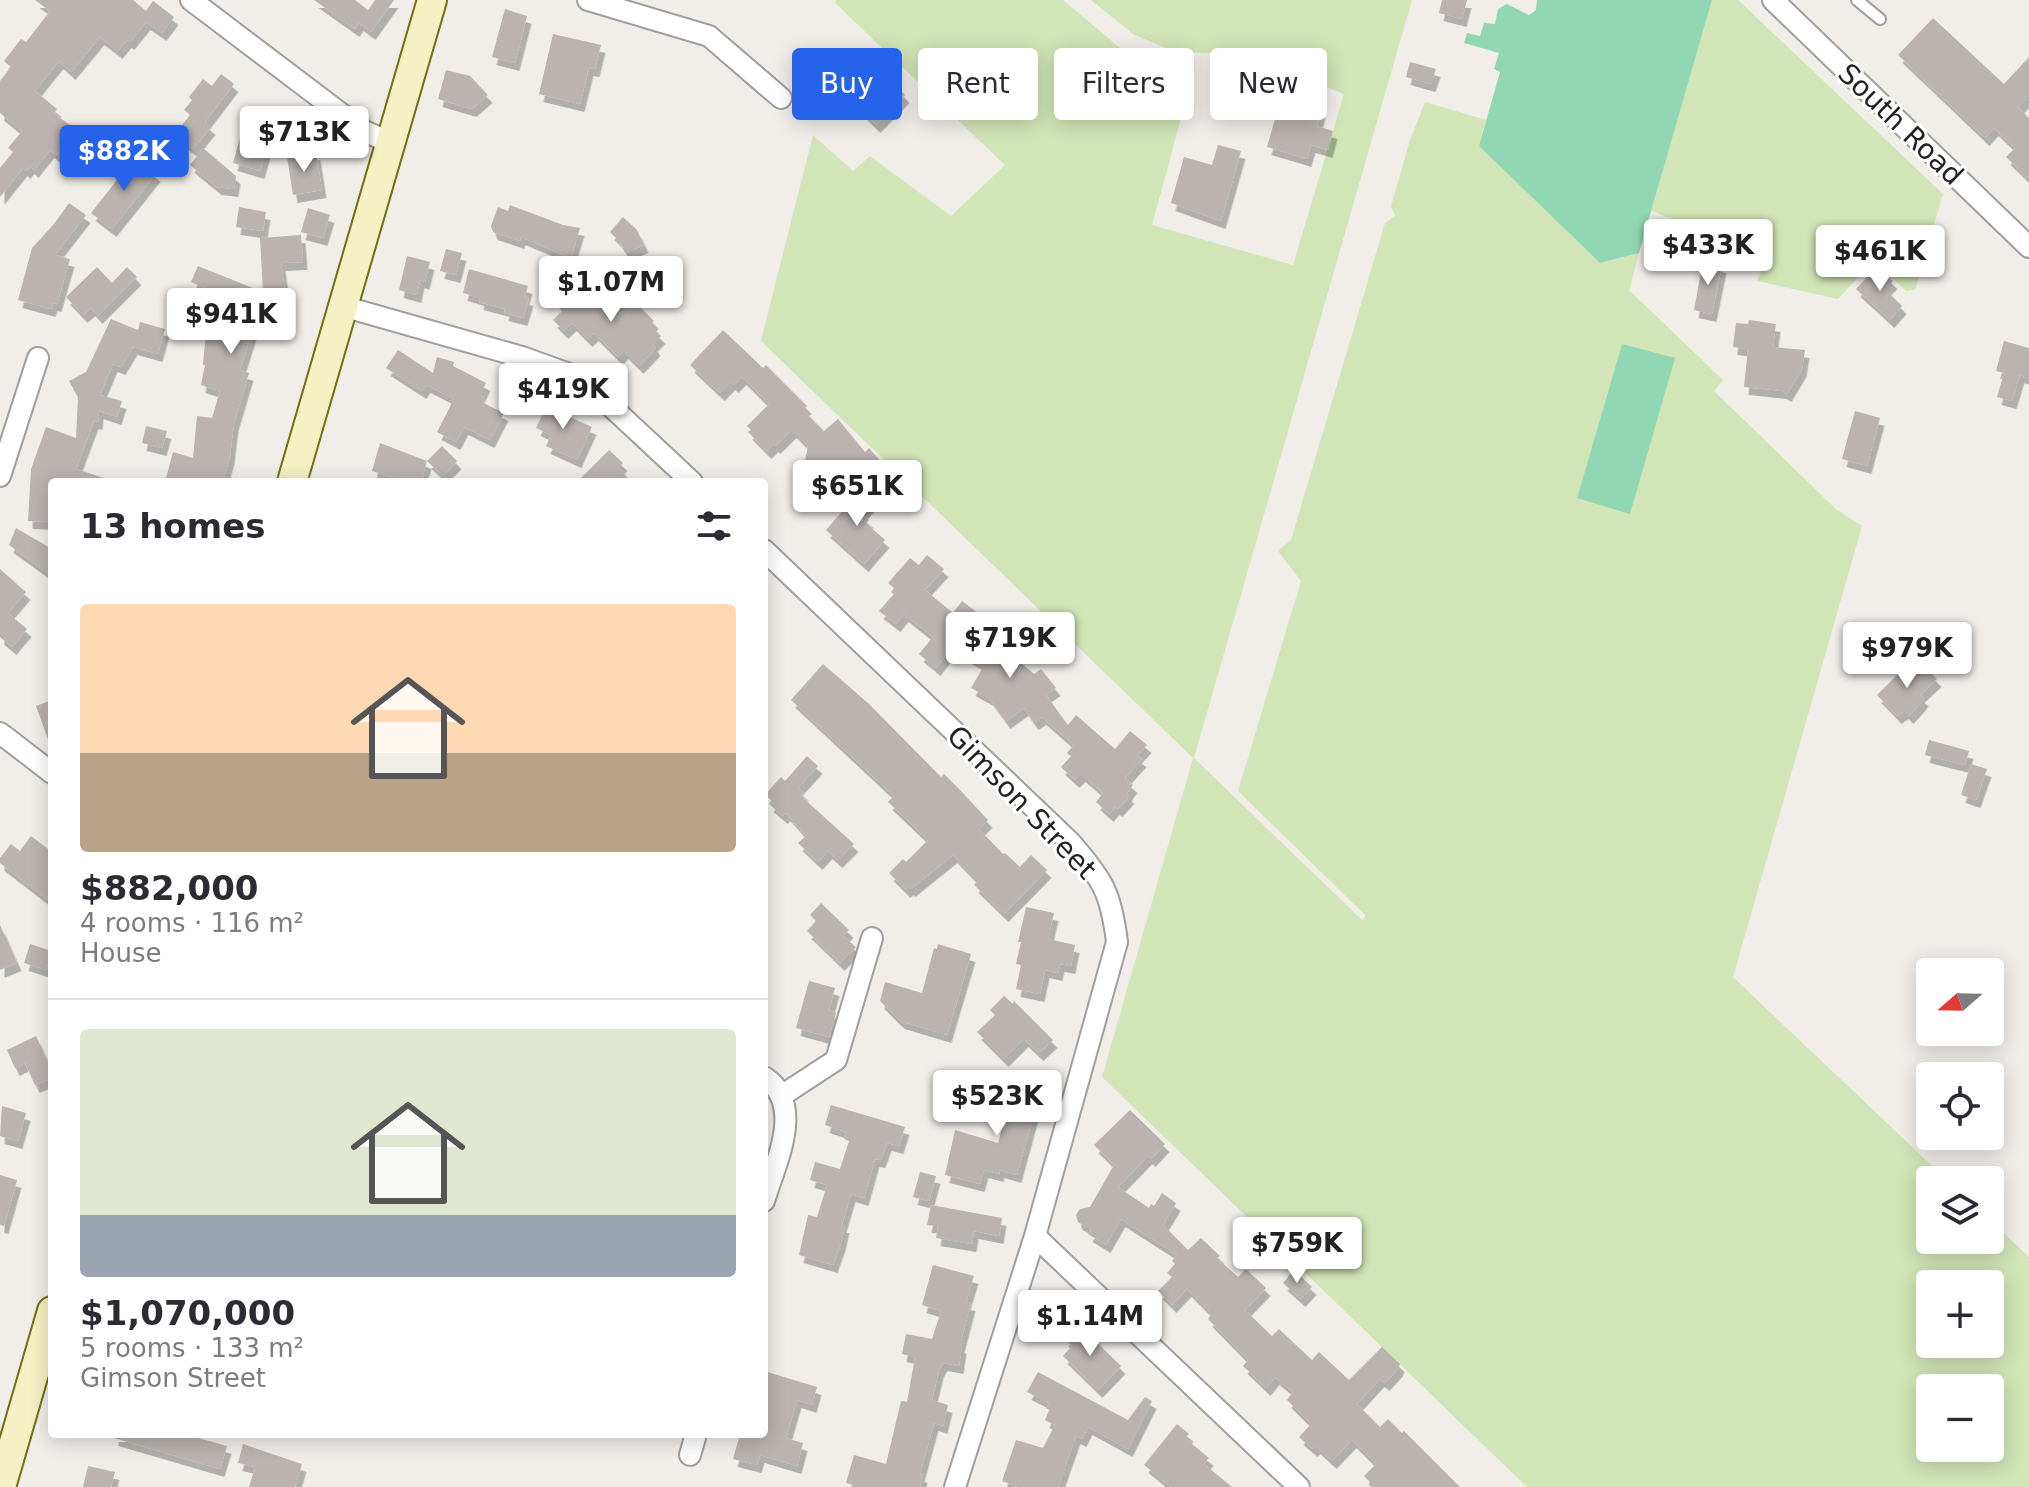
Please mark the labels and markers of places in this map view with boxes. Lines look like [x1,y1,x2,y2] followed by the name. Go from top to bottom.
[248,106,360,174] pin: $713K
[68,125,180,193] pin: $882K
[1652,219,1764,287] pin: $433K
[1824,225,1936,293] pin: $461K
[546,256,676,324] pin: $1.07M
[175,288,287,356] pin: $941K
[507,363,619,431] pin: $419K
[801,460,913,528] pin: $651K
[954,612,1066,680] pin: $719K
[1851,622,1963,690] pin: $979K
[941,1070,1053,1138] pin: $523K
[1241,1217,1353,1285] pin: $759K
[1025,1290,1155,1358] pin: $1.14M

